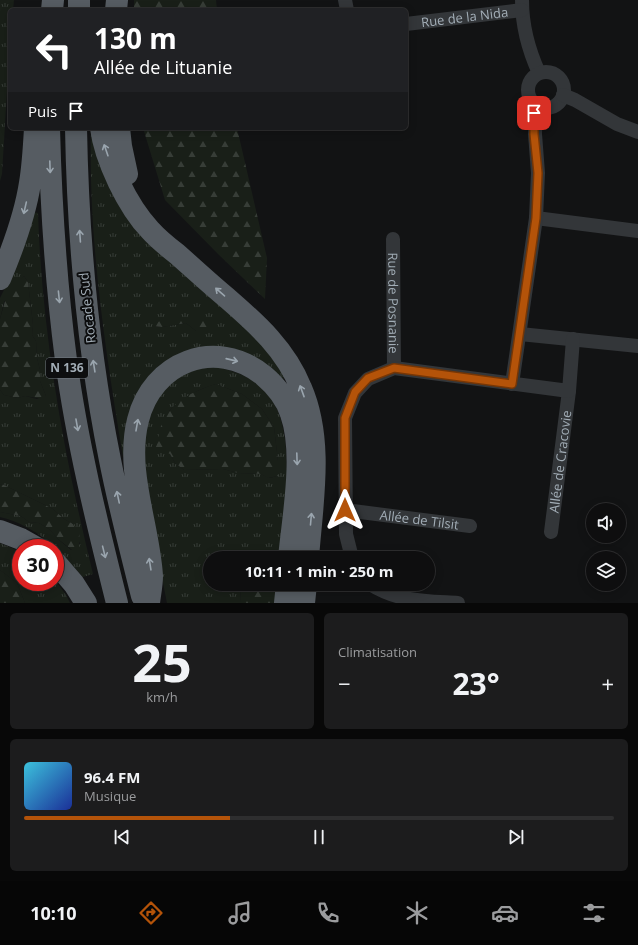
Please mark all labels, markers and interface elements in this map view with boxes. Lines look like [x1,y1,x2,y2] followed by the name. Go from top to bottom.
[420,3,509,31] street label: Rue de la Nida
[94,19,177,57] text: 130 m
[28,24,80,76] icon: left
[94,55,232,79] text: Allée de Lituanie
[517,96,551,130] pin
[65,100,87,122] icon: arrive
[28,101,57,121] text: Puis
[523,102,545,124] icon: arrive
[102,143,109,156] one-way arrow
[46,160,54,173] one-way arrow
[20,201,28,214] one-way arrow
[77,230,84,243] one-way arrow
[384,252,403,354] street label: Rue de Posnanie
[74,272,100,344] street label: Rocade Sud
[215,288,225,297] one-way arrow
[55,290,63,303] one-way arrow
[225,357,238,364] one-way arrow
[46,358,88,378] road number: N 136
[90,359,98,372] one-way arrow
[298,384,305,397] one-way arrow
[545,409,575,514] street label: Allée de Cracovie
[73,418,81,431] one-way arrow
[133,419,141,432] one-way arrow
[294,452,301,465] one-way arrow
[324,489,366,531] position arrow
[114,491,122,504] one-way arrow
[586,503,626,591] map controls
[586,503,626,543] button: sound
[379,506,460,534] street label: Allée de Tilsit
[307,513,315,526] one-way arrow
[12,539,64,591] speed limit sign: 30
[101,546,109,559] one-way arrow
[586,551,626,591] button: layers
[146,558,154,571] one-way arrow
[245,561,393,581] text: 10:11 · 1 min · 250 m
[132,626,192,697] text: 25
[338,643,417,661] text: Climatisation
[452,663,500,704] text: 23°
[338,668,351,698] text: −
[601,668,614,698] text: +
[146,688,178,706] text: km/h
[84,767,140,787] text: 96.4 FM
[84,787,136,805] text: Musique
[111,826,133,848] icon: previous
[308,826,330,848] icon: pause
[505,826,527,848] icon: next
[137,899,165,927] icon: directions
[226,899,254,927] icon: music
[314,899,342,927] icon: phone
[403,899,431,927] icon: climate
[491,899,519,927] icon: car
[580,899,608,927] icon: filters
[30,901,77,925] text: 10:10

